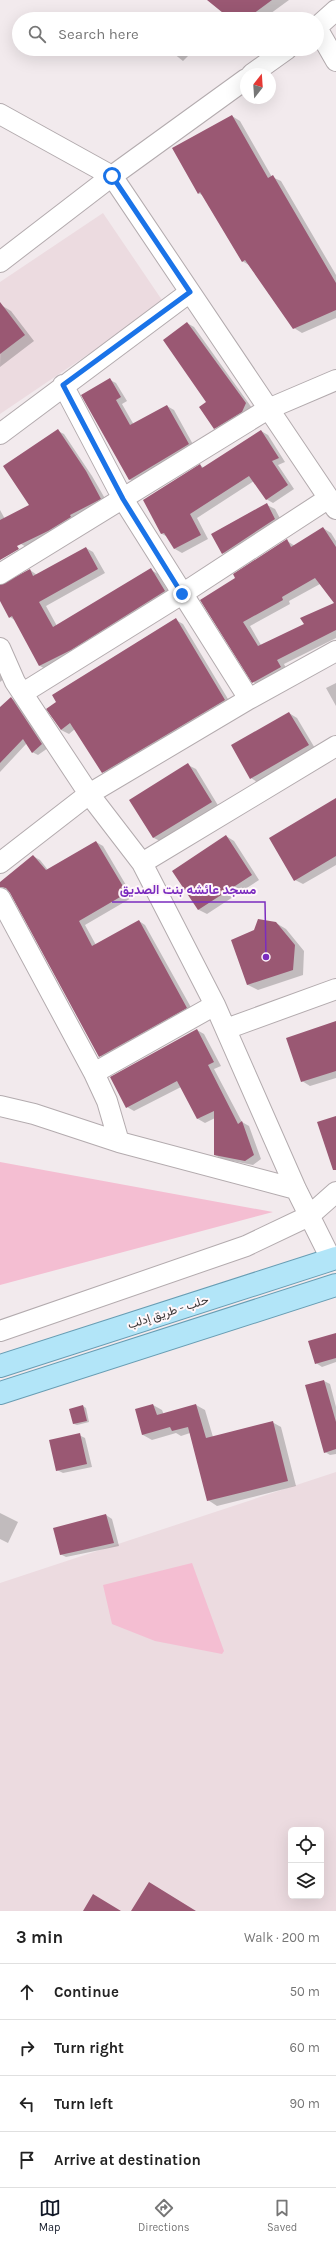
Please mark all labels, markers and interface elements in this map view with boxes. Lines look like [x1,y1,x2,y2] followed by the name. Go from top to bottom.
[12,12,324,56] search box
[26,23,48,45] icon: search
[58,25,139,43] text: Search here
[240,68,276,104] north arrow
[103,167,121,185] route start
[173,585,191,603] route end
[112,877,265,902] callout: مسجد عائشه بنت الصديق
[120,882,256,897] text: مسجد عائشه بنت الصديق
[126,1292,211,1333] street label: حلب - طريق إدلب
[288,1827,324,1899] map controls
[288,1827,324,1863] button: locate
[288,1863,324,1899] button: layers
[16,1927,63,1947] text: 3 min
[244,1930,320,1945] text: Walk · 200 m
[16,1981,38,2003] icon: ahead
[54,1983,119,2001] text: Continue
[290,1984,320,1999] text: 50 m
[16,2037,38,2059] icon: right
[54,2039,124,2057] text: Turn right
[290,2040,320,2055] text: 60 m
[16,2093,38,2115] icon: left
[54,2095,113,2113] text: Turn left
[289,2096,320,2111] text: 90 m
[16,2149,38,2171] icon: arrive
[54,2151,201,2169] text: Arrive at destination
[39,2197,61,2234] tab: Map
[138,2197,190,2234] tab: Directions
[267,2197,297,2234] tab: Saved

